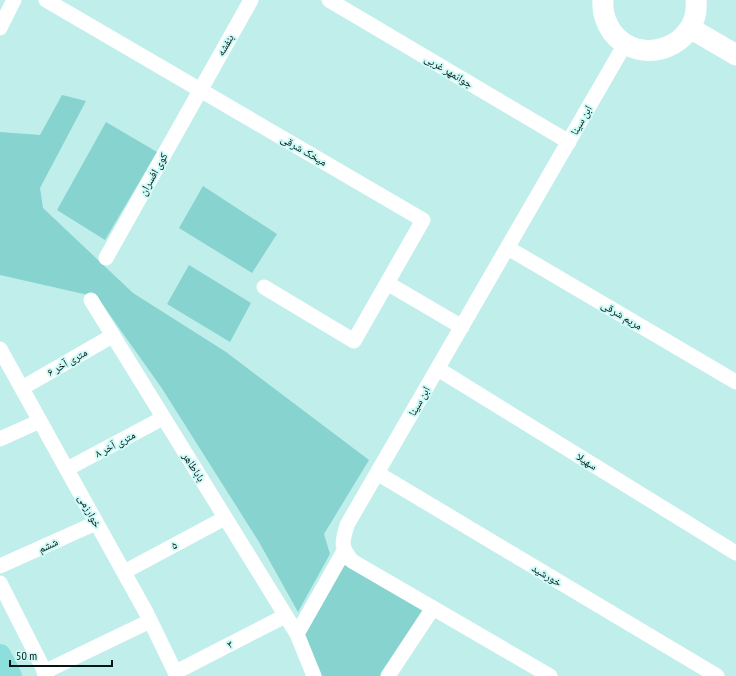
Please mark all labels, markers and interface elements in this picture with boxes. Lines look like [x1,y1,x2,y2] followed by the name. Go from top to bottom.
[213,32,237,58] street label: بنفشه
[422,51,476,91] street label: جوانمهر غربی
[567,103,595,137] street label: ابن سینا
[278,131,330,169] street label: میخک شرقی
[136,150,171,198] street label: کوی افسران
[598,297,645,334] street label: مریم شرقی
[44,345,90,379] street label: ۶ متری آخر
[405,384,433,418] street label: ابن سینا
[92,428,138,460] street label: ۸ متری آخر
[179,449,208,484] street label: باباطاهر
[574,449,600,473] street label: سهیلا
[75,492,105,530] street label: خوارزمی
[36,534,61,557] street label: ششم
[169,538,180,552] street label: ۵
[529,561,565,589] street label: خورشید
[225,637,235,651] street label: ۳
[10,642,112,668] scale bar
[16,648,37,663] text: 50 m

